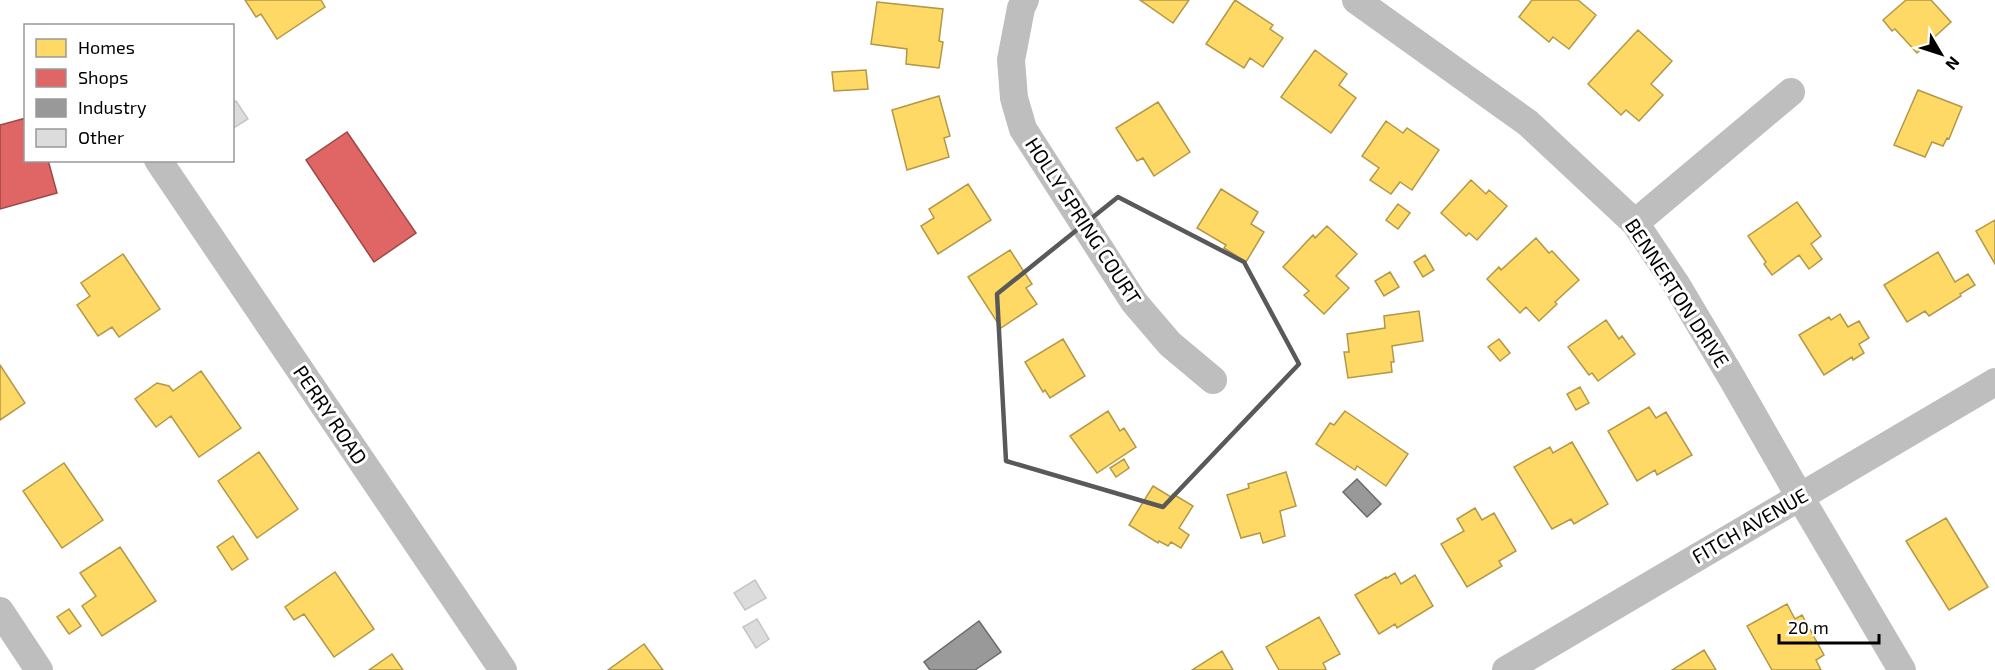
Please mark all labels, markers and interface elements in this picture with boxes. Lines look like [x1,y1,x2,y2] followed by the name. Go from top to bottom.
[24,24,234,162] legend
[1911,24,1971,84] north arrow
[78,36,135,58] text: Homes
[1942,53,1964,74] text: N
[78,66,128,88] text: Shops
[78,96,147,118] text: Industry
[78,126,124,148] text: Other
[1021,133,1147,309] street label: HOLLY SPRING COURT
[1621,214,1735,371] street label: BENNERTON DRIVE
[289,360,373,468] street label: PERRY ROAD
[1687,482,1812,568] street label: FITCH AVENUE
[1779,607,1880,645] scale bar
[1788,616,1829,638] text: 20 m

